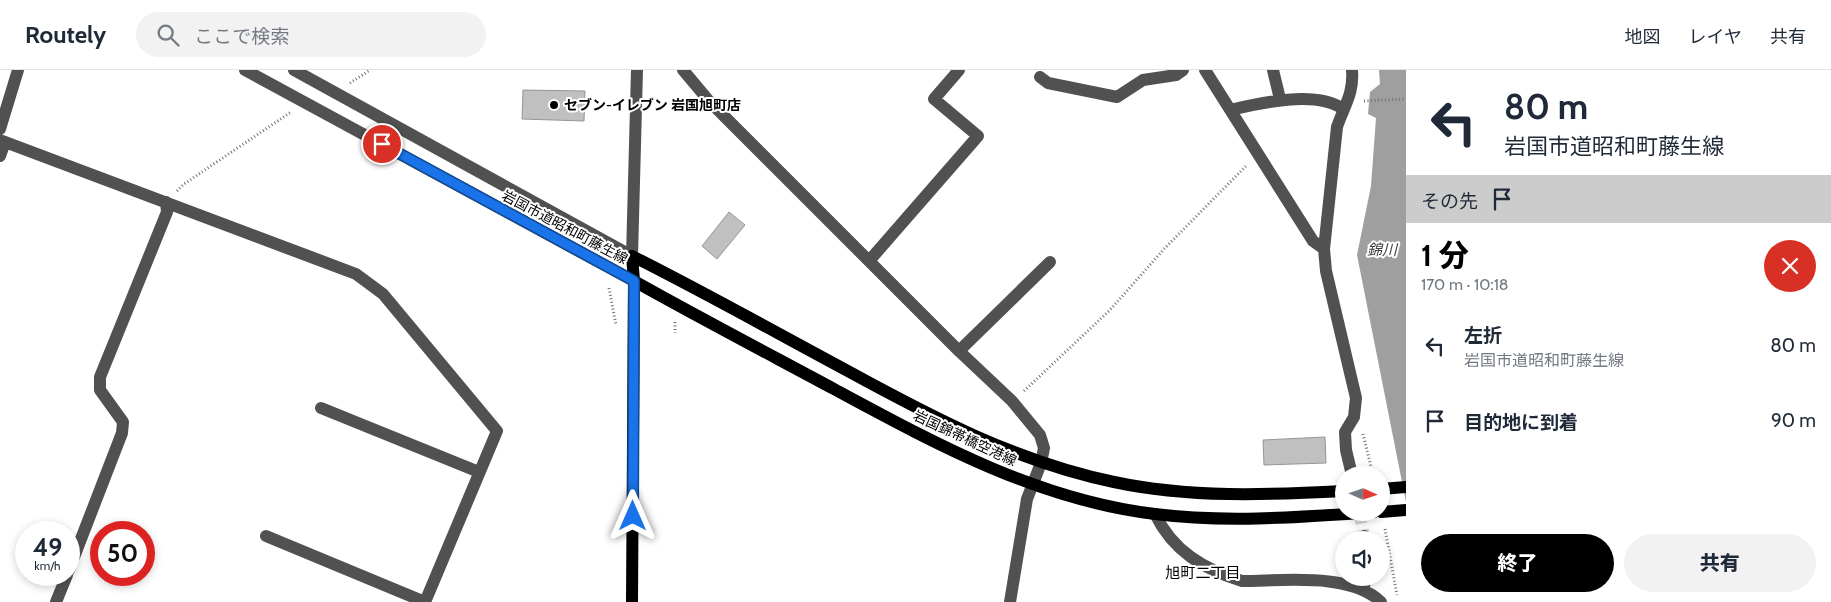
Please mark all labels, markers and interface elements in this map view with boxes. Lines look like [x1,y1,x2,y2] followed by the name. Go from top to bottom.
[136,12,486,57] search box
[25,20,106,49] text: Routely
[154,21,182,49] icon: search
[194,25,289,48] text: ここで検索
[1625,26,1661,48] text: 地図
[1689,26,1742,48] text: レイヤ
[1770,26,1806,48] text: 共有
[1504,85,1588,128] text: 80 m
[1421,90,1486,155] icon: left
[564,96,741,114] place label: セブン-イレブン 岩国旭町店
[548,99,560,111] marker: セブン-イレブン 岩国旭町店
[361,123,403,165] pin
[368,130,396,158] icon: arrive
[1504,133,1724,160] text: 岩国市道昭和町藤生線
[1488,185,1516,213] icon: arrive
[499,186,631,268] street label: 岩国市道昭和町藤生線
[1421,190,1478,213] text: その先
[1421,237,1469,274] text: 1 分
[1764,240,1816,292] button: close
[1367,241,1399,259] water label: 錦川
[1421,275,1509,294] text: 170 m · 10:18
[1464,324,1502,347] text: 左折
[1421,332,1449,360] icon: left
[1770,334,1816,357] text: 80 m
[1464,351,1624,370] text: 岩国市道昭和町藤生線
[910,406,1020,470] street label: 岩国錦帯橋空港線
[1421,407,1449,435] icon: arrive
[1771,409,1816,432] text: 90 m
[1464,411,1578,434] text: 目的地に到着
[1335,466,1390,521] north arrow
[1335,466,1390,586] map controls
[606,489,658,541] position arrow
[90,521,155,586] speed limit sign: 50
[1335,531,1390,586] button: sound
[33,532,62,562] text: 49
[1421,534,1614,592] button: 終了
[1624,534,1816,592] button: 共有
[34,558,61,573] text: km/h
[1165,564,1241,582] district label: 旭町二丁目

